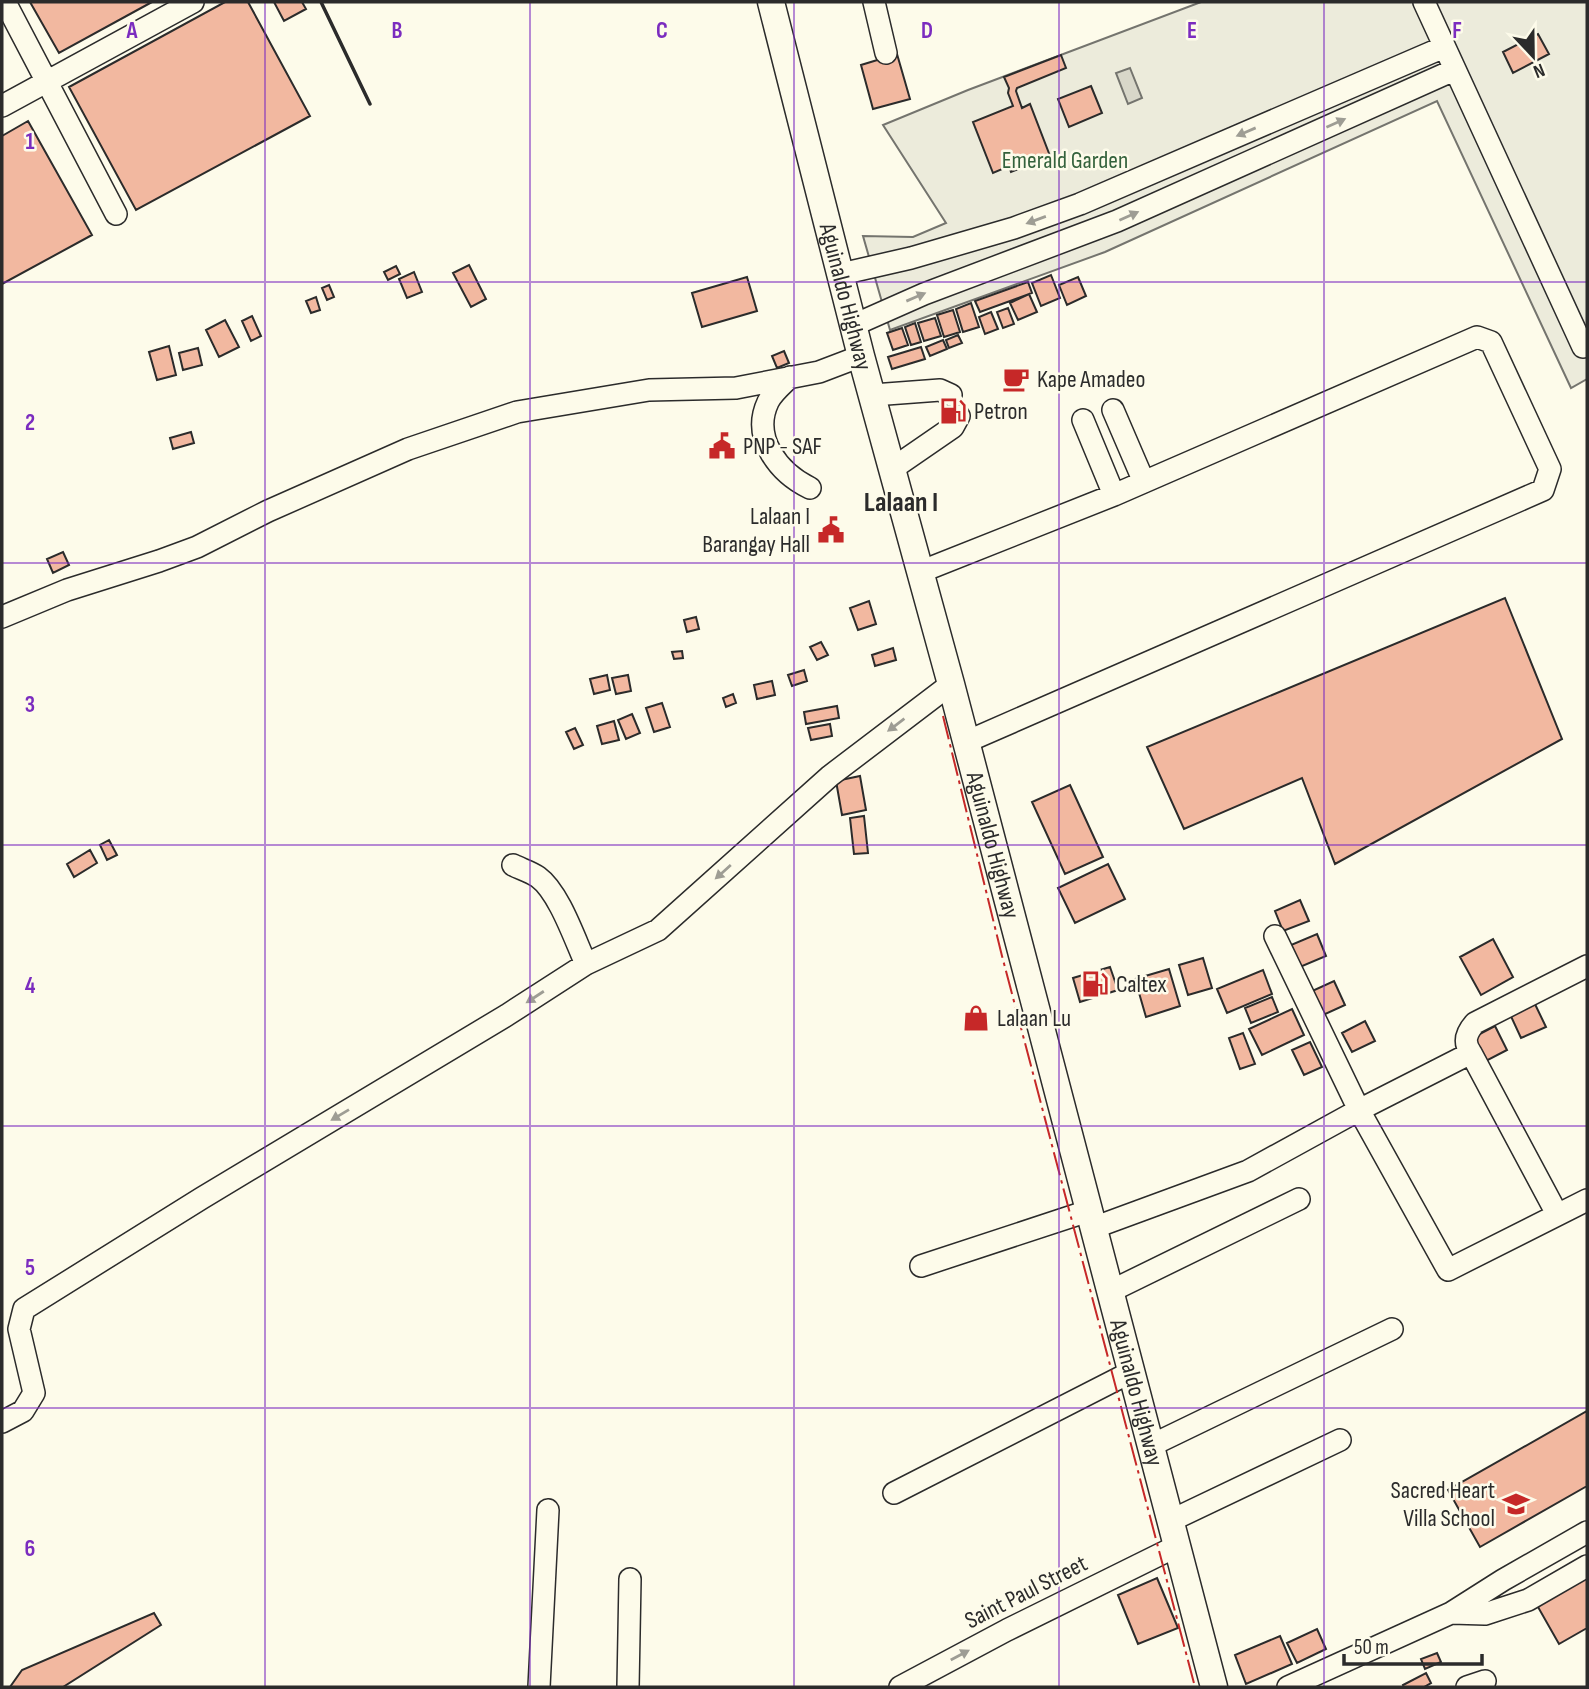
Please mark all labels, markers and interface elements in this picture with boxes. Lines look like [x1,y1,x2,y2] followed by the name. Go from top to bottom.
[126,17,139,45] text: A
[392,17,403,45] text: B
[656,17,668,45] text: C
[921,17,933,45] text: D
[1187,17,1197,45] text: E
[1452,17,1462,45] text: F
[1498,21,1568,91] north arrow
[1530,58,1548,83] text: N
[1326,117,1346,129] one-way arrow
[1235,127,1256,138] one-way arrow
[25,128,35,156] text: 1
[1002,146,1128,175] park label: Emerald Garden
[1118,210,1139,221] one-way arrow
[1026,215,1047,226] one-way arrow
[813,219,879,373] street label: Aguinaldo Highway
[906,291,926,303] one-way arrow
[1001,364,1031,394] cafe icon: Kape Amadeo
[1037,365,1145,394] place label: Kape Amadeo
[938,396,968,426] fuel station icon: Petron
[974,397,1028,426] place label: Petron
[25,409,35,437] text: 2
[707,431,737,461] public building icon: PNP - SAF
[743,432,822,461] place label: PNP - SAF
[864,486,938,519] district label: Lalaan I
[702,502,810,559] place label: Lalaan I Barangay Hall
[816,515,846,545] public building icon: Lalaan I Barangay Hall
[25,691,35,719] text: 3
[888,718,906,733] one-way arrow
[960,768,1026,922] street label: Aguinaldo Highway
[714,863,731,879] one-way arrow
[1080,969,1110,999] fuel station icon: Caltex
[1116,970,1167,999] place label: Caltex
[25,972,36,1000] text: 4
[525,990,544,1003] one-way arrow
[961,1003,991,1033] shop icon: Lalaan Lu
[997,1004,1071,1033] place label: Lalaan Lu
[331,1109,350,1121] one-way arrow
[25,1254,35,1282] text: 5
[1103,1315,1170,1469] street label: Aguinaldo Highway
[1391,1476,1495,1533] place label: Sacred Heart Villa School
[1501,1489,1531,1519] school or university icon: Sacred Heart Villa School
[25,1535,35,1563] text: 6
[960,1549,1092,1635] street label: Saint Paul Street
[1344,1622,1482,1666] scale bar
[1354,1635,1389,1660] text: 50 m
[951,1650,971,1662] one-way arrow

